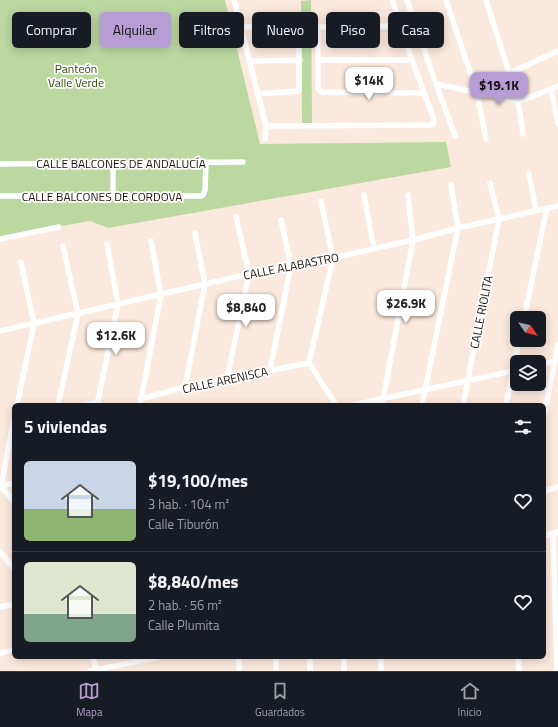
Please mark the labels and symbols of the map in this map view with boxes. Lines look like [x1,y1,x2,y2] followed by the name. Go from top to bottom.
[48,59,104,92] park label: Panteón Valle Verde
[345,67,393,101] pin: $14K
[466,72,532,106] pin: $19.1K
[36,154,206,173] street label: CALLE BALCONES DE ANDALUCÍA
[22,187,182,206] street label: CALLE BALCONES DE CORDOVA
[242,247,340,285] street label: CALLE ALABASTRO
[465,274,497,350] street label: CALLE RIOLITA
[373,290,439,324] pin: $26.9K
[213,294,279,328] pin: $8,840
[510,311,546,347] north arrow
[83,322,149,356] pin: $12.6K
[181,362,269,398] street label: CALLE ARENISCA

